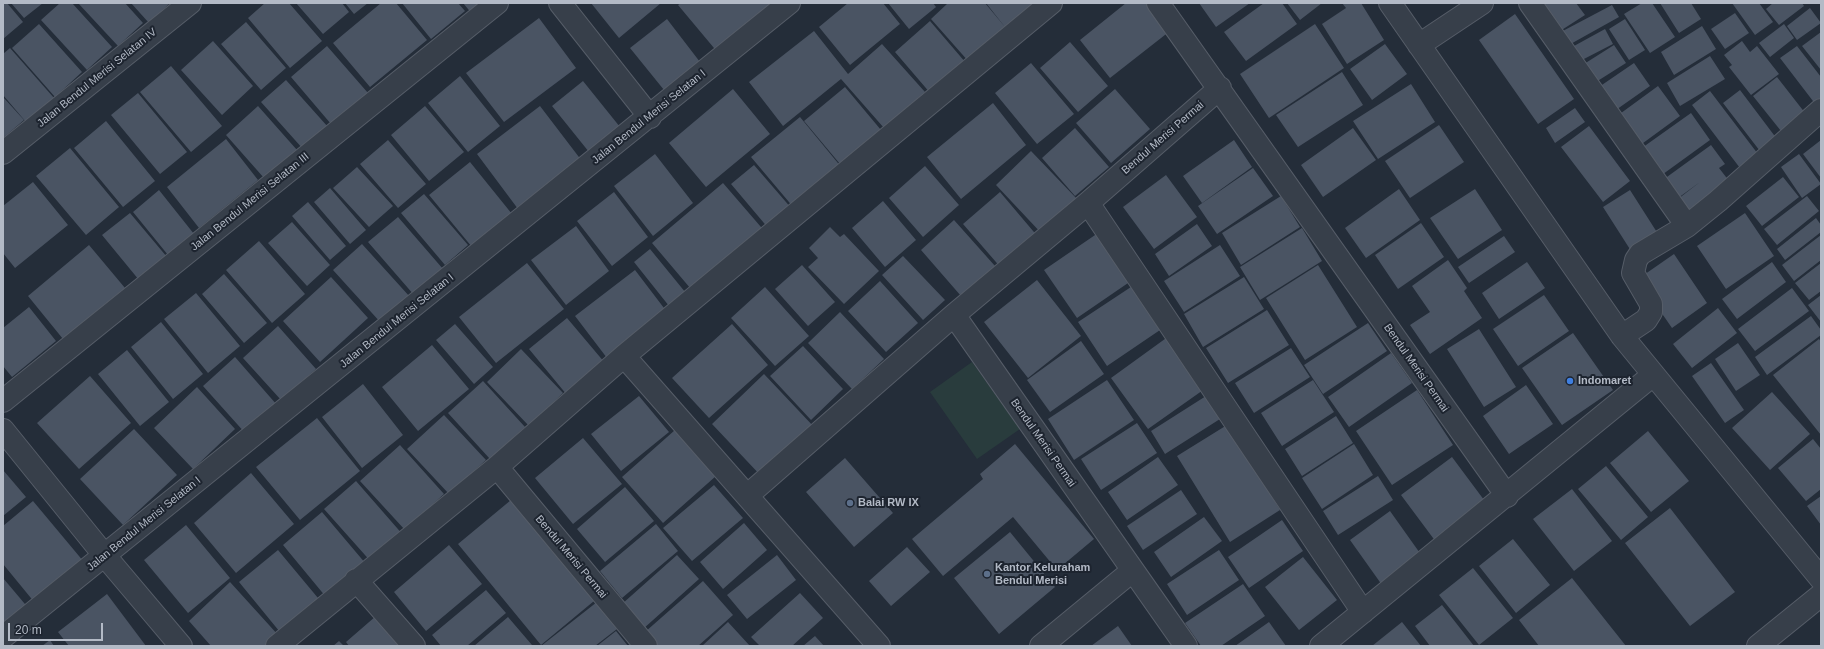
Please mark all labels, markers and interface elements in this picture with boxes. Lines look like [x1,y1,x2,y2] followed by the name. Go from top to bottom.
[35,26,159,130] street label: Jalan Bendul Merisi Selatan IV
[589,67,709,167] street label: Jalan Bendul Merisi Selatan I
[1119,99,1207,177] street label: Bendul Merisi Permai
[188,150,312,254] street label: Jalan Bendul Merisi Selatan III
[337,271,457,371] street label: Jalan Bendul Merisi Selatan I
[1381,321,1451,415] street label: Bendul Merisi Permai
[1578,374,1631,388] place label: Indomaret
[1565,376,1575,386] marker: Indomaret
[1008,396,1078,490] street label: Bendul Merisi Permai
[84,474,204,574] street label: Jalan Bendul Merisi Selatan I
[858,496,919,510] place label: Balai RW IX
[845,498,855,508] marker: Balai RW IX
[532,513,610,601] street label: Bendul Merisi Permai
[995,561,1090,587] place label: Kantor Keluraham Bendul Merisi
[982,569,992,579] marker: Kantor Keluraham Bendul Merisi
[10,615,105,641] scale bar
[15,623,42,637] text: 20 m

